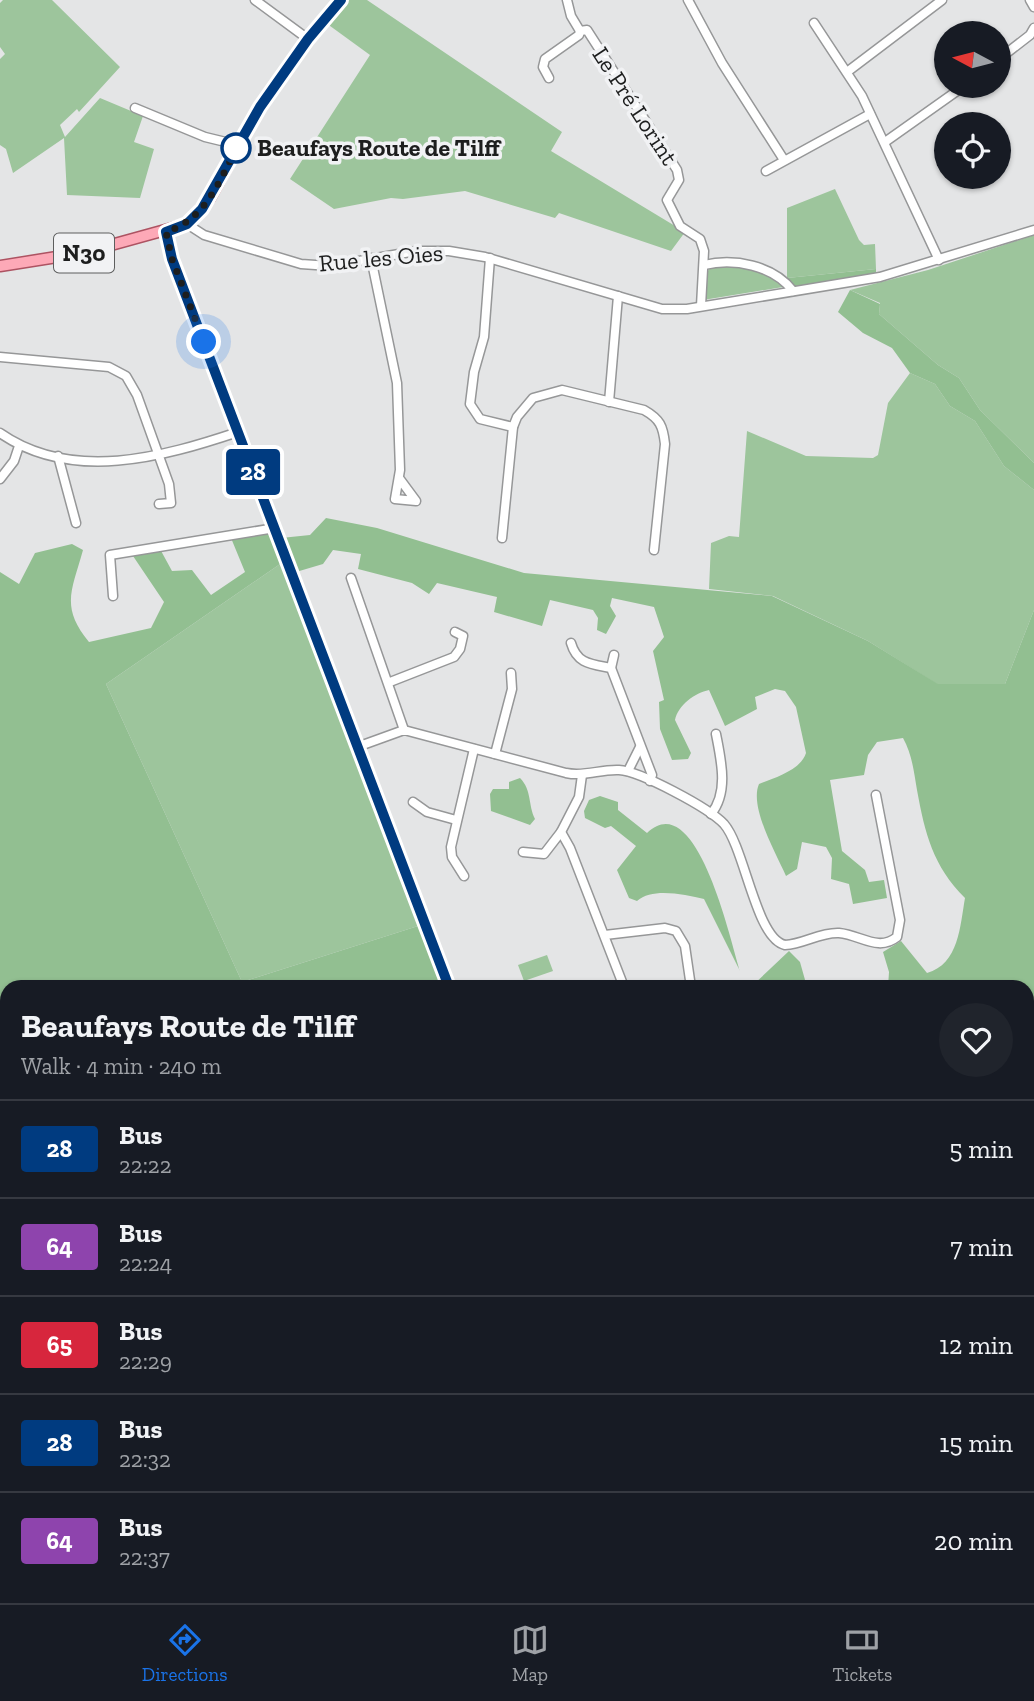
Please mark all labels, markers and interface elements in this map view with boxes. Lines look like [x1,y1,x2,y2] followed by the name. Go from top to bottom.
[934,21,1012,98] north arrow
[934,21,1011,189] map controls
[586,41,684,170] street label: Le Pré Lorint
[934,112,1011,189] button: locate
[221,133,251,163] marker: Beaufays Route de Tilff
[257,133,502,162] place label: Beaufays Route de Tilff
[54,234,114,272] road number: N30
[318,238,444,277] street label: Rue les Oies
[186,324,221,359] your location
[222,449,284,495] line badge: 28
[240,457,266,486] text: 28
[939,1003,1013,1077] button: heart
[21,1006,355,1045] text: Beaufays Route de Tilff
[21,1052,221,1080] text: Walk · 4 min · 240 m
[119,1119,162,1151] text: Bus
[949,1133,1013,1165] text: 5 min
[47,1134,72,1163] text: 28
[119,1151,172,1179] text: 22:22
[119,1217,162,1249] text: Bus
[950,1231,1013,1263] text: 7 min
[46,1232,73,1261] text: 64
[119,1249,172,1277] text: 22:24
[119,1315,162,1347] text: Bus
[939,1329,1013,1361] text: 12 min
[47,1330,72,1359] text: 65
[119,1347,172,1375] text: 22:29
[119,1413,162,1445] text: Bus
[939,1427,1013,1459] text: 15 min
[47,1428,72,1457] text: 28
[119,1445,171,1473] text: 22:32
[119,1511,162,1543] text: Bus
[934,1525,1013,1557] text: 20 min
[46,1526,73,1555] text: 64
[119,1543,170,1571] text: 22:37
[142,1621,227,1686] tab: Directions
[511,1621,549,1686] tab: Map
[832,1621,892,1686] tab: Tickets

